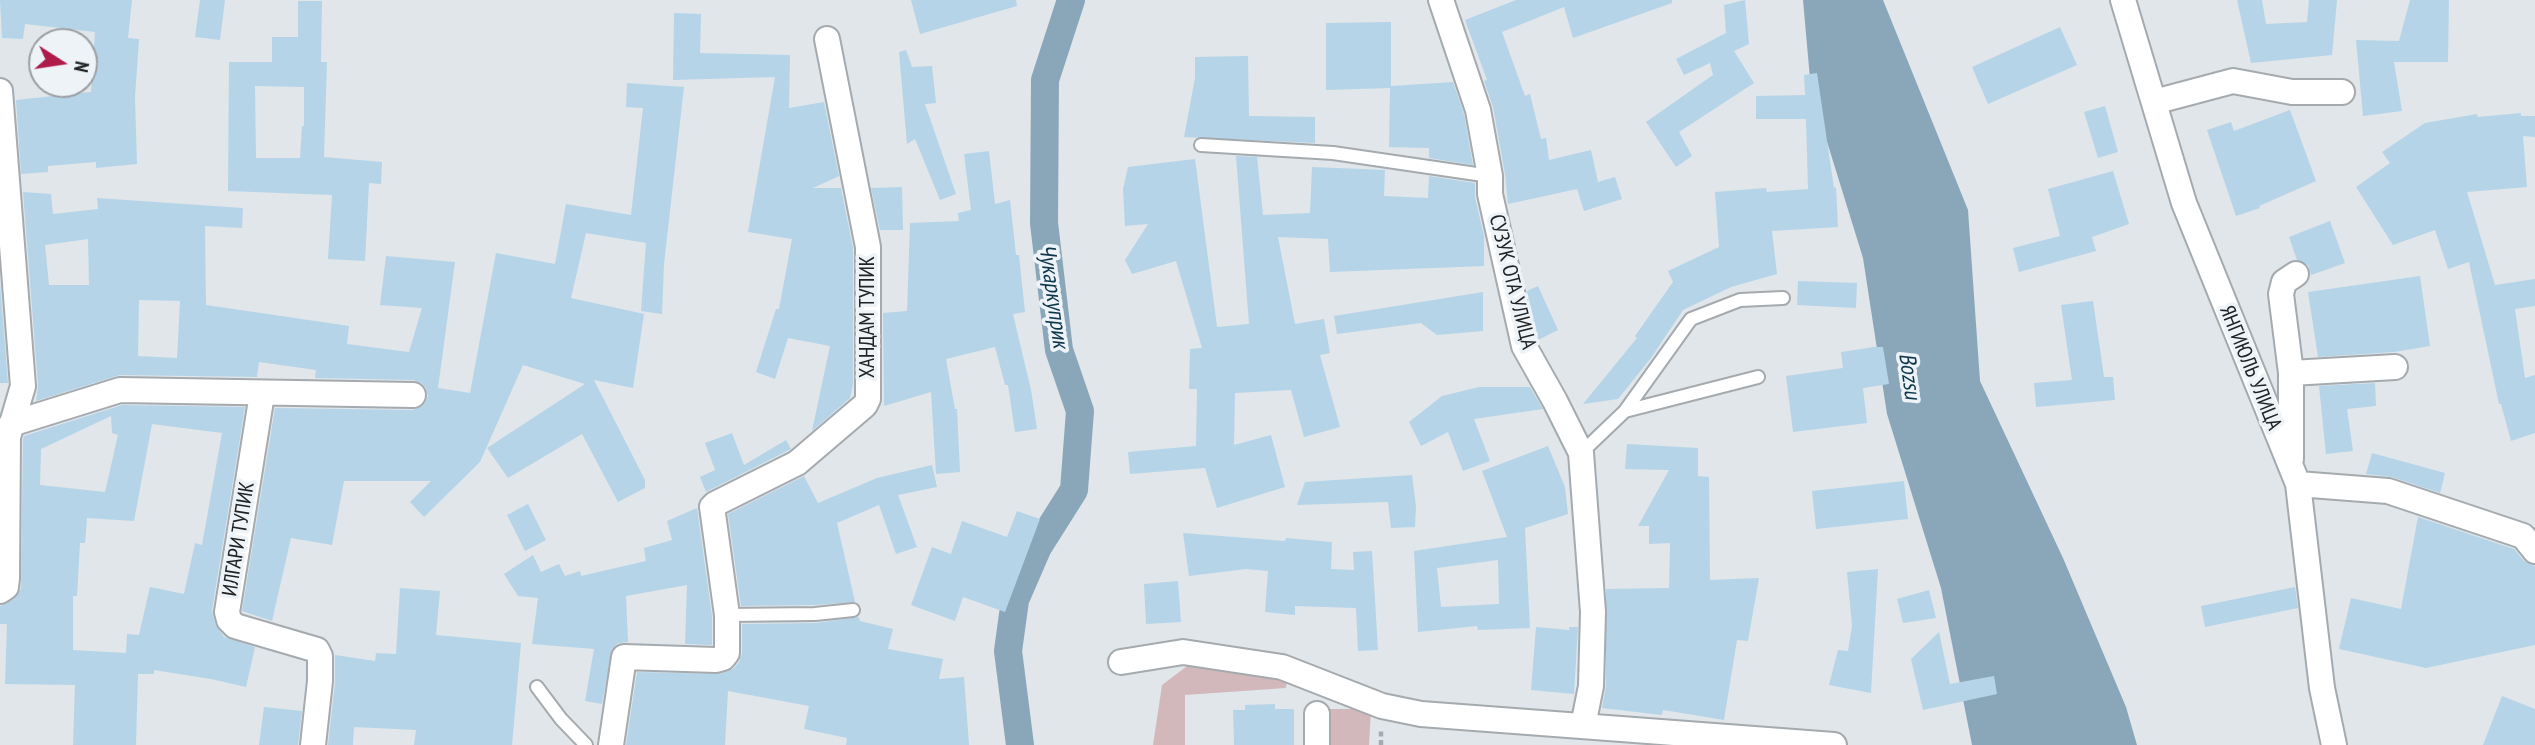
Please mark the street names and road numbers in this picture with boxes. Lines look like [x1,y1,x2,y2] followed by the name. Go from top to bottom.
[1483,212,1541,352] street label: СУЗУК ОТА УЛИЦА
[855,256,881,378] street label: ХАНДАМ ТУПИК
[2214,302,2286,434] street label: ЯНГИЮЛЬ УЛИЦА
[218,480,260,598] street label: ИЛГАРИ ТУПИК

